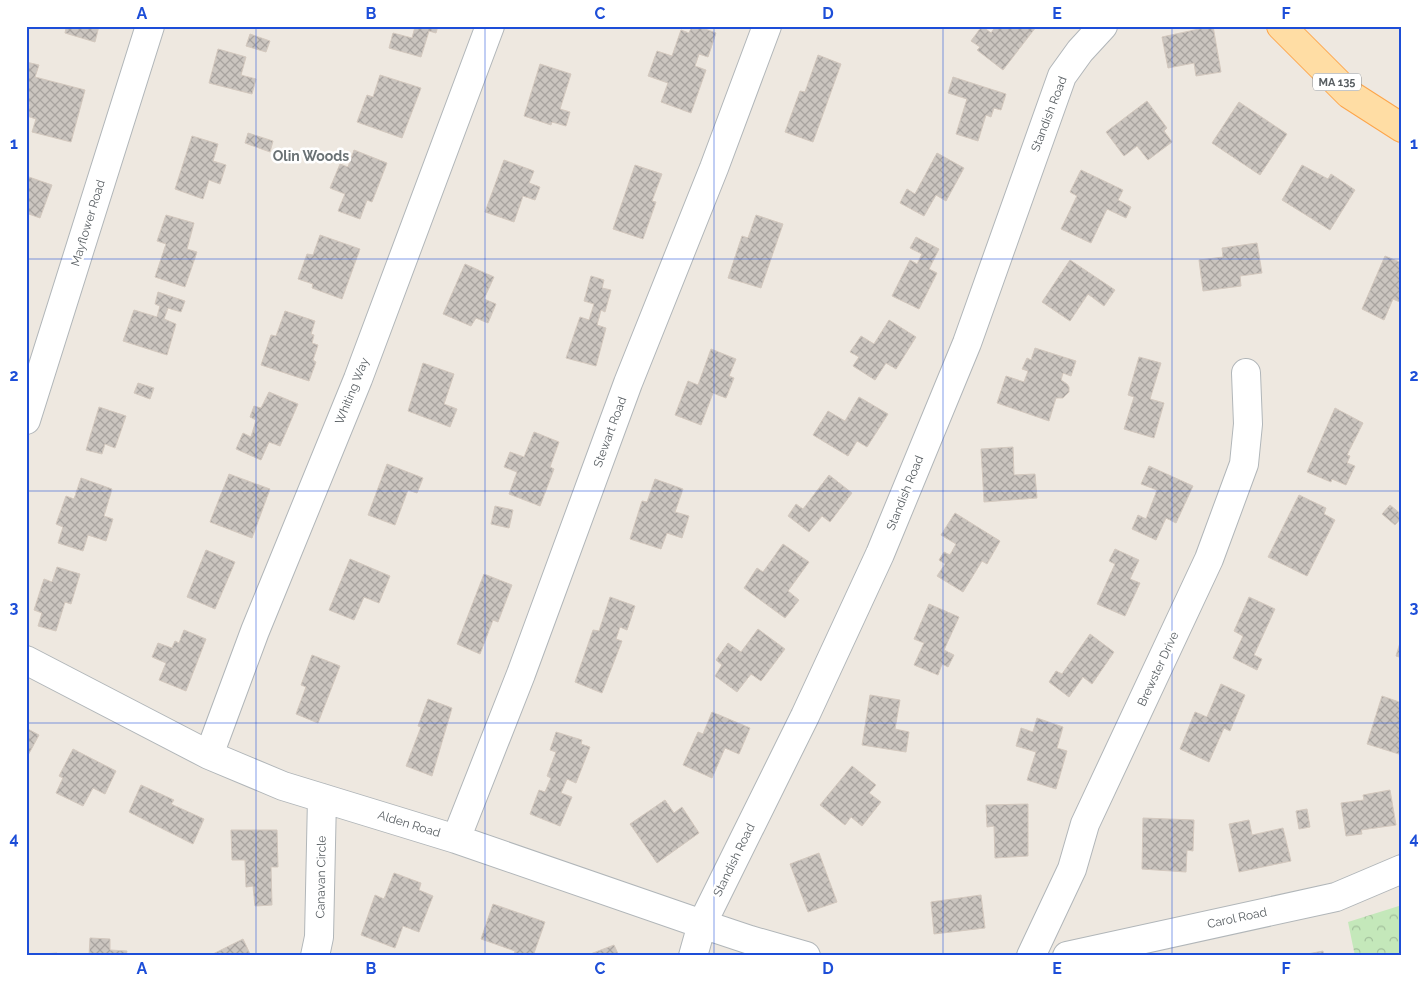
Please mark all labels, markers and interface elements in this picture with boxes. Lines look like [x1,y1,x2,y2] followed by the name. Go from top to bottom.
[137,4,148,23] text: A
[366,4,377,23] text: B
[595,4,606,23] text: C
[822,4,834,23] text: D
[1052,4,1062,23] text: E
[1281,4,1291,23] text: F
[1028,74,1070,154] street label: Standish Road
[1313,74,1361,90] road number: MA 135
[10,134,18,153] text: 1
[1410,134,1418,153] text: 1
[273,148,349,164] district label: Olin Woods
[68,178,108,268] street label: Mayflower Road
[332,355,372,426] street label: Whiting Way
[9,366,19,385] text: 2
[1409,366,1419,385] text: 2
[591,395,629,469] street label: Stewart Road
[884,454,926,532] street label: Standish Road
[10,598,19,617] text: 3
[1410,598,1419,617] text: 3
[1135,629,1181,709] street label: Brewster Drive
[376,808,442,840] street label: Alden Road
[710,821,758,899] street label: Standish Road
[9,829,19,848] text: 4
[1409,829,1419,848] text: 4
[313,836,329,918] street label: Canavan Circle
[1206,905,1268,931] street label: Carol Road
[137,959,148,978] text: A
[366,959,377,978] text: B
[595,959,606,978] text: C
[822,959,834,978] text: D
[1052,959,1062,978] text: E
[1281,959,1291,978] text: F

